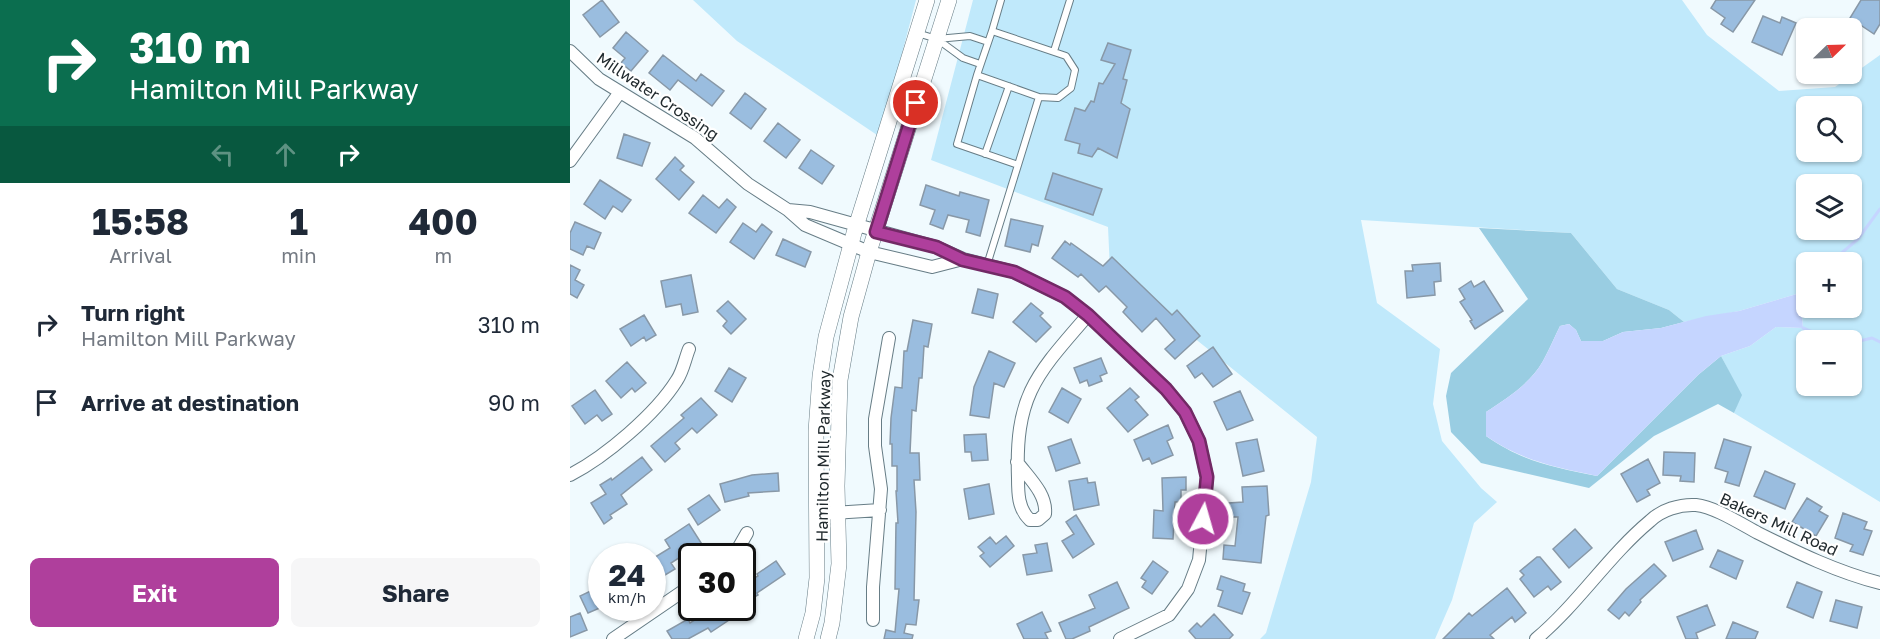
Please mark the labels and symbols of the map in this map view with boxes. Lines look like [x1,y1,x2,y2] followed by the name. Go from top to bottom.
[1796,18,1862,84] north arrow
[593,48,723,144] street label: Millwater Crossing
[890,77,941,128] pin
[812,370,834,542] street label: Hamilton Mill Parkway
[1171,487,1235,551] position arrow
[1717,488,1841,560] street label: Bakers Mill Road
[678,543,756,621] speed limit sign: 30

